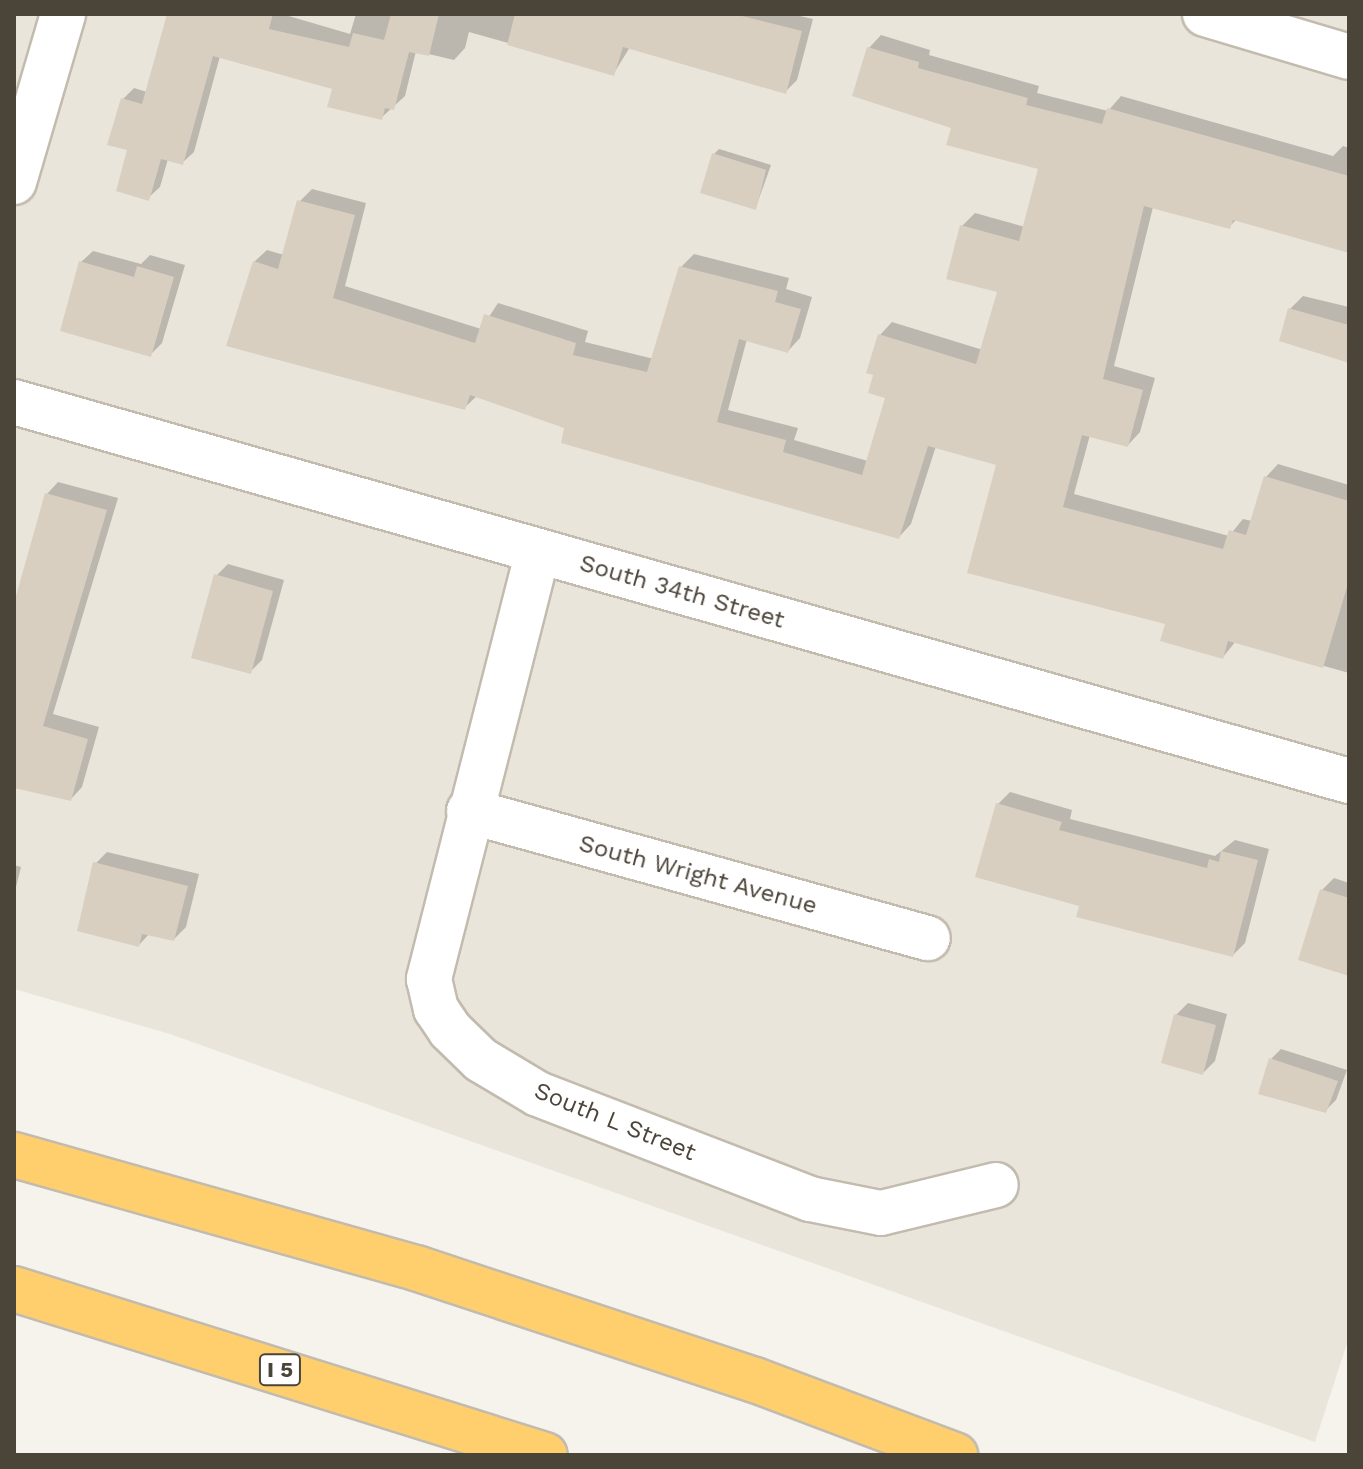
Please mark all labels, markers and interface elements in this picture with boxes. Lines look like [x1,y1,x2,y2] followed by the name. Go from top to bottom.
[576,549,788,635] street label: South 34th Street
[575,829,821,921] street label: South Wright Avenue
[530,1076,700,1168] street label: South L Street
[258,1352,302,1388] road number: I 5

